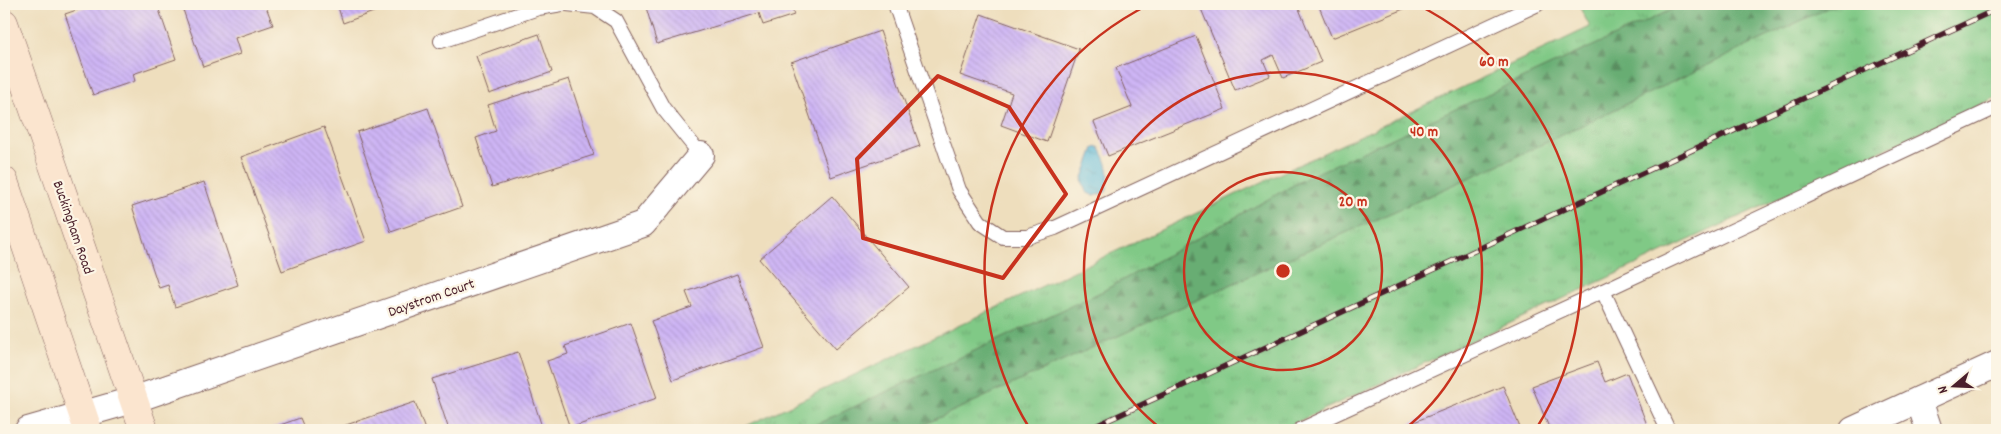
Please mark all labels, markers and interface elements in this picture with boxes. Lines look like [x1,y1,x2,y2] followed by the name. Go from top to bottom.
[1479,52,1509,74] text: 60 m
[1410,122,1438,144] text: 40 m
[46,178,98,277] street label: Buckingham Road
[1339,192,1367,214] text: 20 m
[1274,262,1292,280] centre of rings
[385,274,478,324] street label: Daystrom Court
[1928,362,1978,412] north arrow
[1933,383,1954,396] text: N

